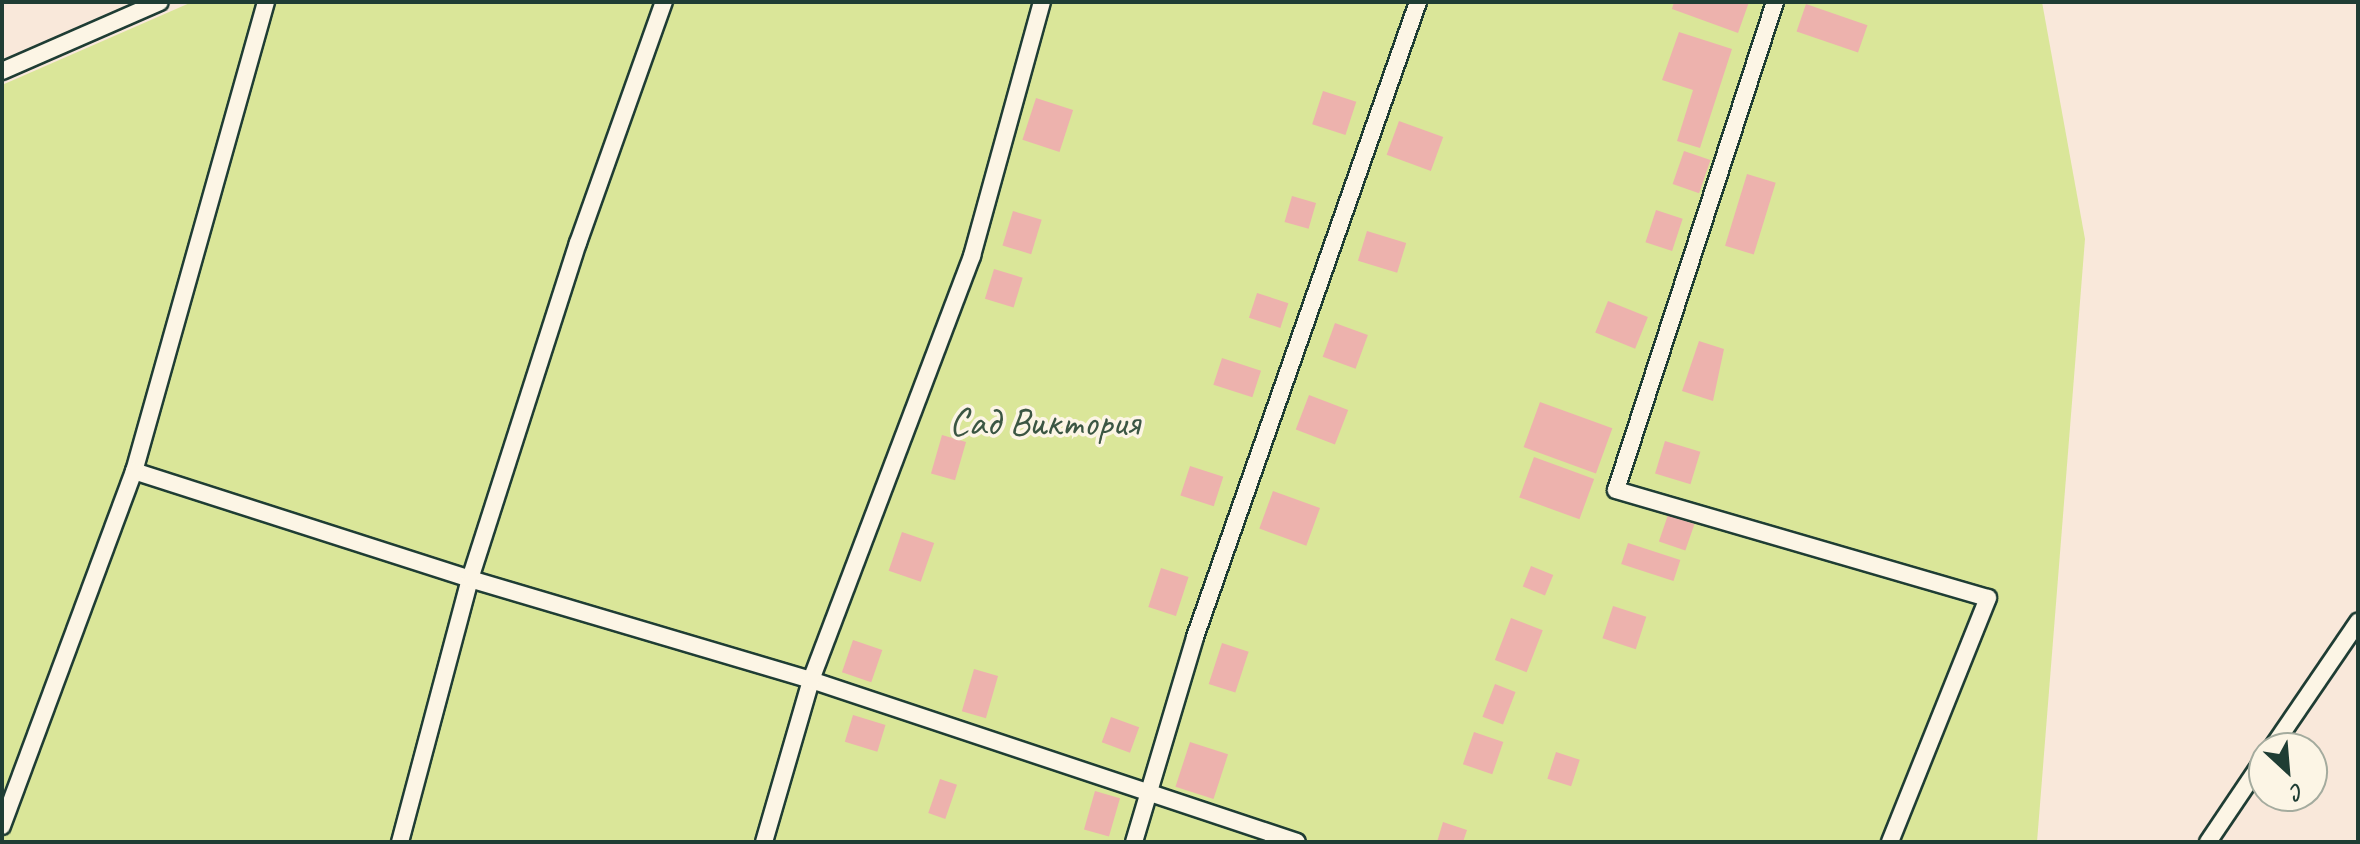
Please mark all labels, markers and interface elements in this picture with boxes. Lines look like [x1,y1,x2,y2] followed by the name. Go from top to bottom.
[947,398,1141,446] park label: Сад Виктория
[2248,732,2328,812] north arrow
[2287,777,2309,807] text: С

